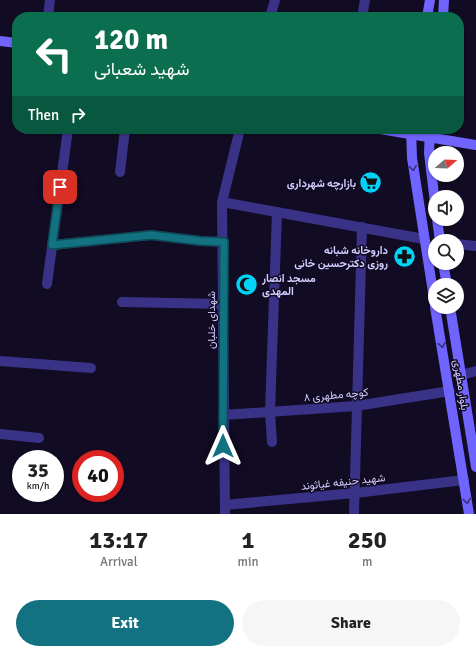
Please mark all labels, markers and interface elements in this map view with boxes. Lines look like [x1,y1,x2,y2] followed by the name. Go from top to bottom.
[94,23,168,57] text: 120 m
[28,28,80,80] icon: left
[94,58,189,80] text: شهید شعبانی
[67,104,89,126] icon: right
[28,106,59,124] text: Then
[428,146,464,182] north arrow
[428,146,464,314] map controls
[408,165,417,171] one-way arrow
[43,170,77,204] pin
[358,170,384,196] supermarket icon: بازارچه شهرداری
[49,176,71,198] icon: arrive
[287,177,356,191] place label: بازارچه شهرداری
[428,190,464,226] button: sound
[428,234,464,270] button: search
[391,243,417,269] pharmacy icon: داروخانه شبانه روزی دکترحسین خانی
[294,244,389,270] place label: داروخانه شبانه روزی دکترحسین خانی
[234,271,260,297] mosque icon: مسجد انصار المهدی
[261,272,316,298] place label: مسجد انصار المهدی
[428,278,464,314] button: layers
[205,291,218,349] street label: شهدای خلبان
[437,342,446,349] one-way arrow
[451,359,471,411] street label: بلوار مطهری
[303,386,369,405] street label: کوچه مطهری ۸
[202,425,244,467] position arrow
[72,450,124,502] speed limit sign: 40
[27,458,49,483] text: 35
[300,471,386,493] street label: شهید حنیفه غیاثوند
[27,480,49,492] text: km/h
[462,498,471,504] one-way arrow
[89,525,148,555] text: 13:17
[242,525,254,555] text: 1
[348,525,387,555] text: 250
[100,554,137,570] text: Arrival
[238,554,259,570] text: min
[362,554,372,570] text: m
[16,600,234,646] button: Exit
[242,600,460,646] button: Share

